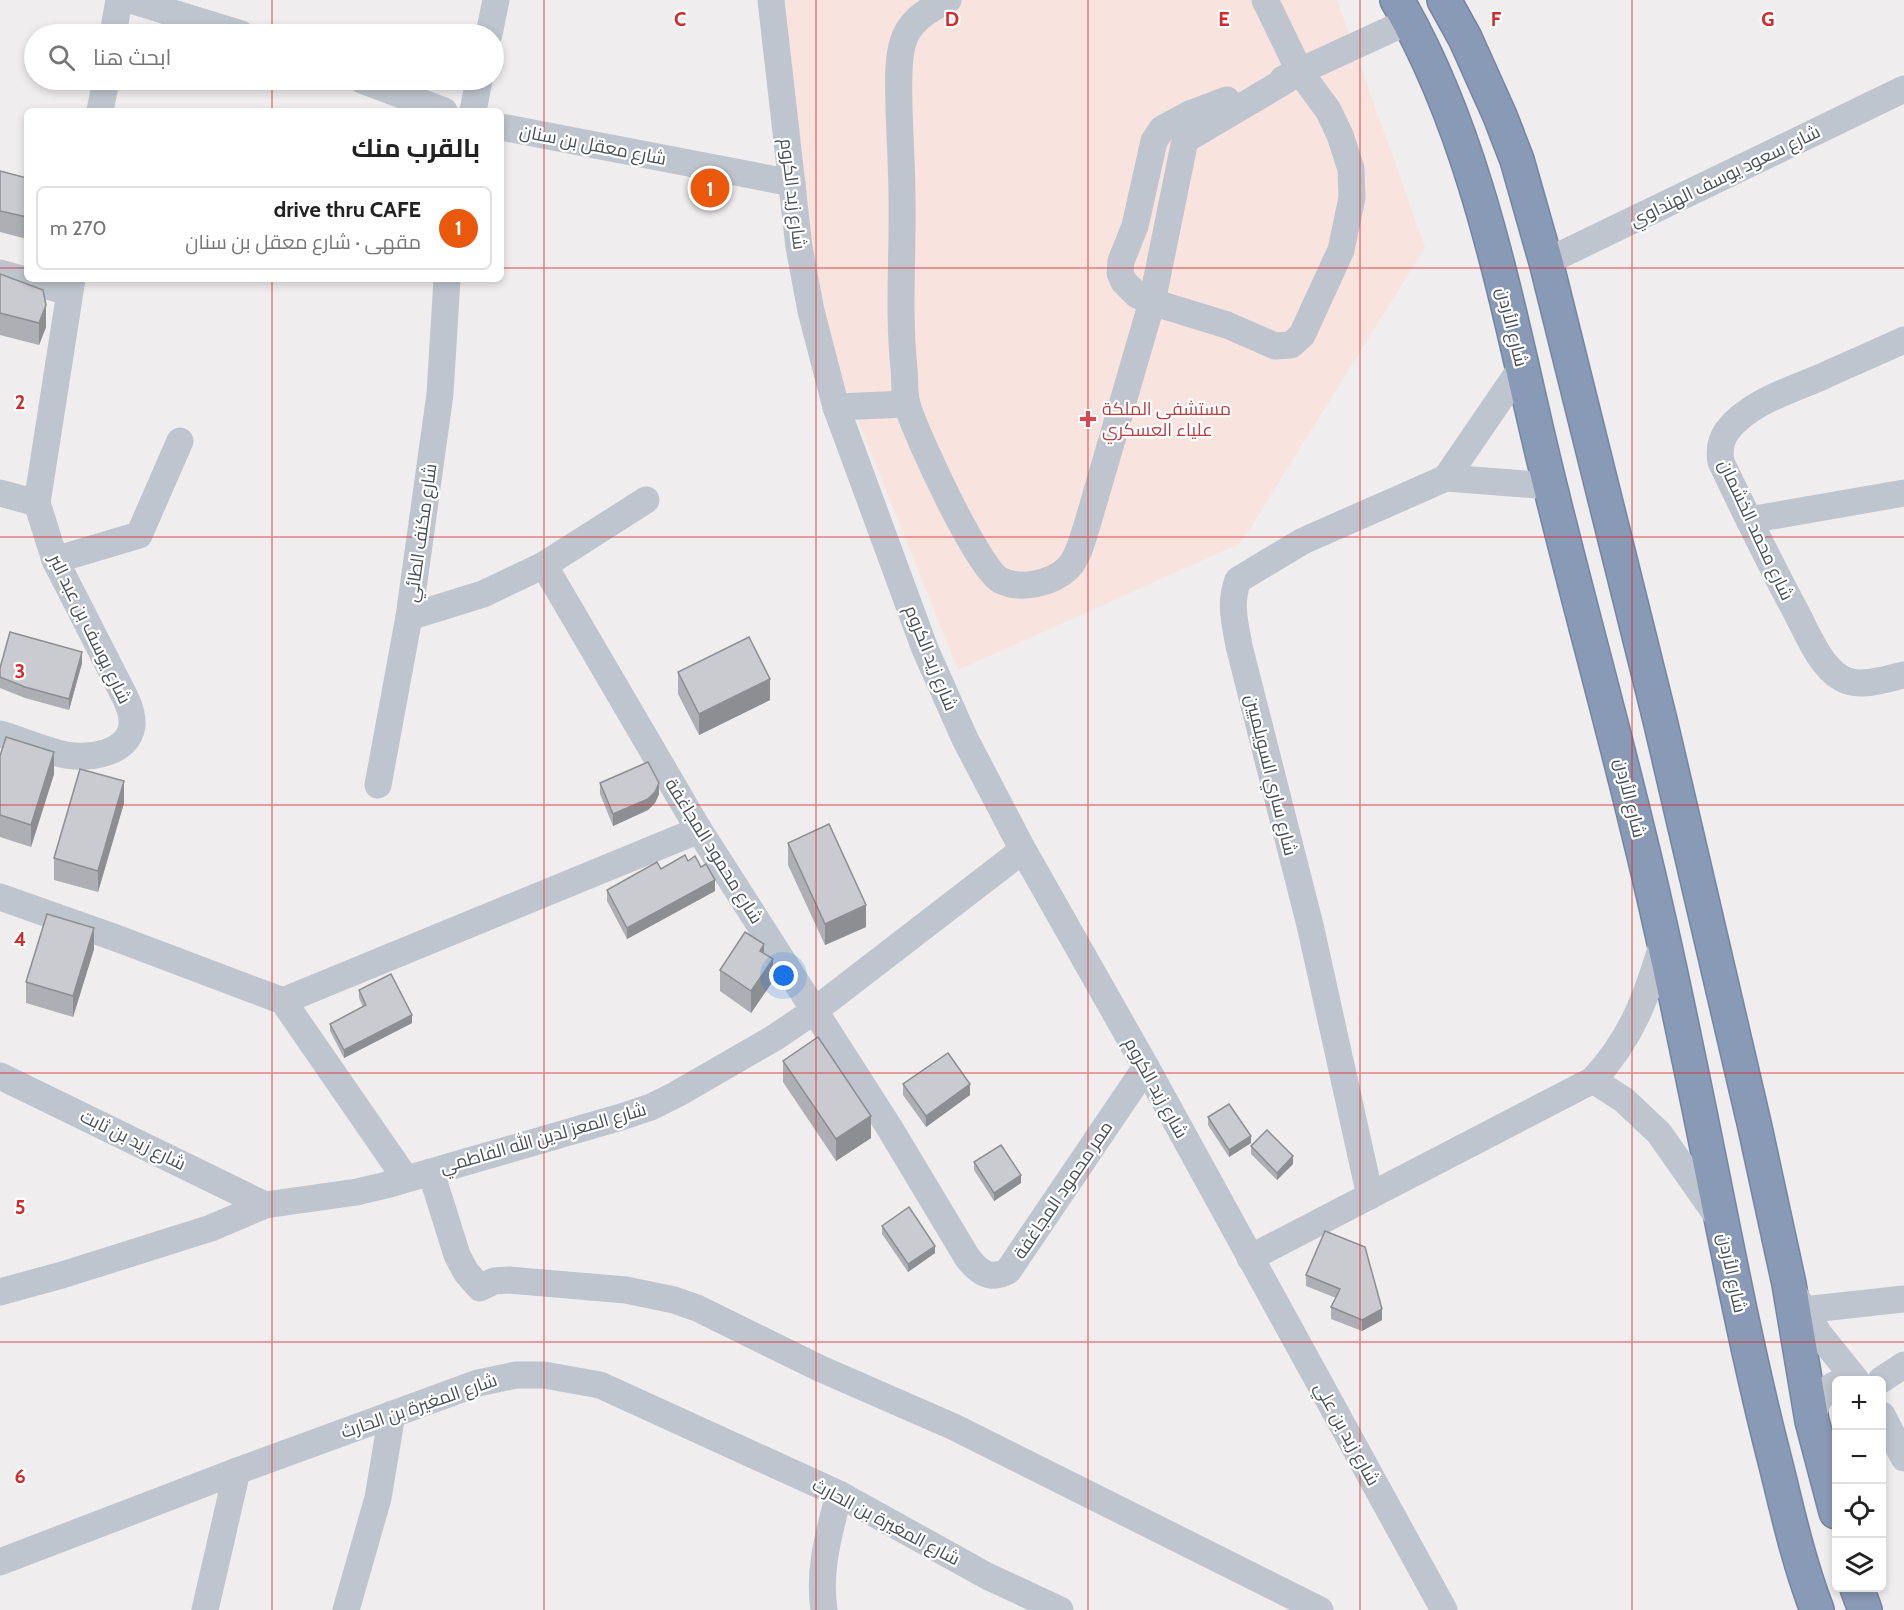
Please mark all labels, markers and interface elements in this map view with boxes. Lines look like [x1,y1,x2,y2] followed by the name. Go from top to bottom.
[674,7,686,31] text: C
[945,7,959,31] text: D
[1218,7,1230,31] text: E
[1491,7,1502,31] text: F
[1761,7,1775,31] text: G
[24,24,504,90] search box
[45,41,78,74] icon: search
[93,44,171,71] text: ابحث هنا
[518,120,668,171] street label: شارع معقل بن سنان
[1626,120,1825,234] street label: شارع سعود يوسف الهنداوي
[352,132,480,164] text: بالقرب منك
[774,137,811,251] street label: شارع زيد الكروم
[690,166,730,210] pin: 1
[274,196,421,223] text: drive thru CAFE
[50,216,106,240] text: 270 m
[455,216,462,240] text: 1
[185,230,421,254] text: مقهى · شارع معقل بن سنان
[1491,285,1532,369] street label: شارع الأردن
[15,390,25,414] text: 2
[1102,398,1231,444] place label: مستشفى الملكة علياء العسكري
[1079,410,1097,428] marker: مستشفى الملكة علياء العسكري
[1713,456,1798,604] street label: شارع محمد الخشمان
[400,462,445,604] street label: شارع مكنف الطائي
[43,550,136,708] street label: شارع يوسف بن عبد البر
[899,602,962,714] street label: شارع زيد الكروم
[15,659,25,683] text: 3
[1237,692,1302,859] street label: شارع ساري السويلميين
[1609,756,1650,840] street label: شارع الأردن
[659,774,768,928] street label: شارع محمود المجاغفة
[14,927,26,951] text: 4
[769,961,798,990] your location
[1118,1034,1193,1143] street label: شارع زيد الكروم
[437,1097,650,1181] street label: شارع المعز لدين الله الفاطمي
[76,1105,189,1176] street label: شارع زيد بن ثابت
[1009,1117,1117,1263] street label: ممر محمود المجاغفة
[15,1195,25,1219] text: 5
[1712,1231,1751,1315] street label: شارع الأردن
[338,1369,500,1444] street label: شارع المغيرة بن الحارث
[1832,1376,1886,1592] map controls
[1832,1376,1886,1430] button: +
[1307,1379,1384,1491] street label: شارع زيد بن علي
[1832,1430,1886,1484] button: −
[14,1464,26,1488] text: 6
[808,1474,964,1571] street label: شارع المغيرة بن الحارث
[1832,1484,1886,1538] button: locate
[1832,1538,1886,1592] button: layers

